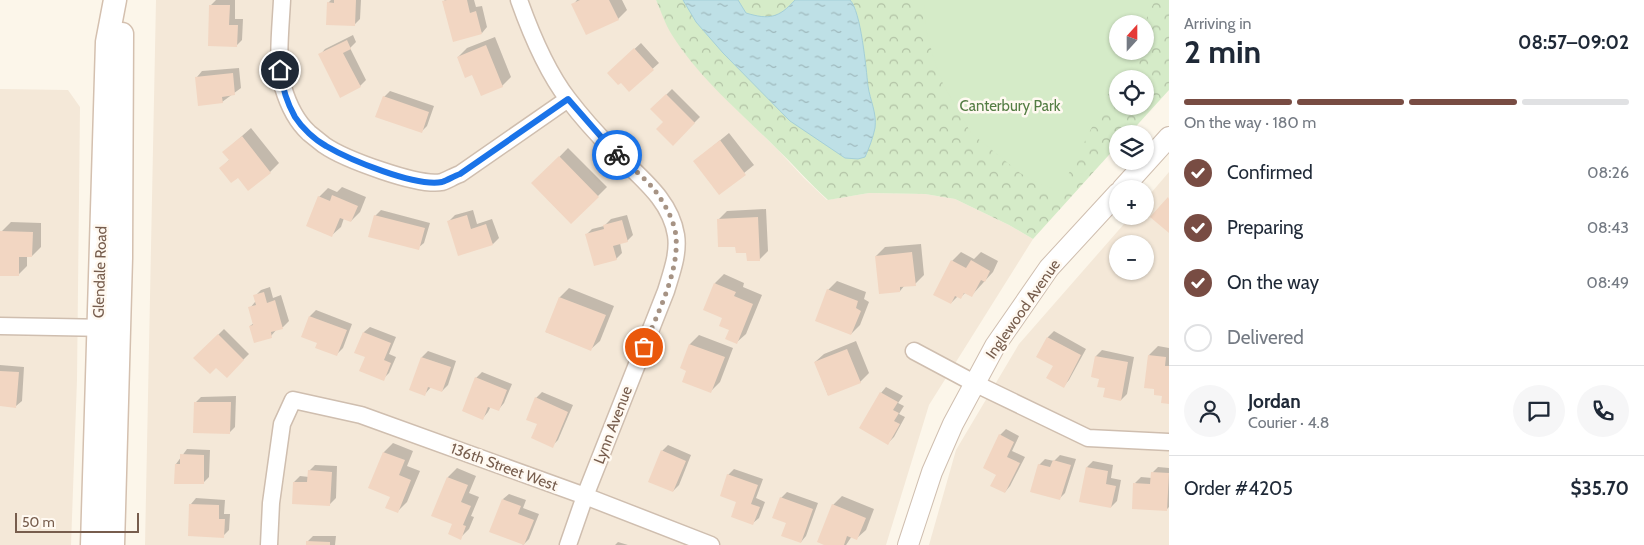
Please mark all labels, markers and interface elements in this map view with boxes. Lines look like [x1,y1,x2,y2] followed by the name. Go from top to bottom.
[1184,14,1251,33] text: Arriving in
[1109,15,1154,60] north arrow
[1109,15,1154,280] map controls
[1518,31,1629,54] text: 08:57–09:02
[1184,32,1261,71] text: 2 min
[259,49,301,91] pin
[266,56,294,84] icon: home
[1109,70,1154,115] button: locate
[959,97,1061,115] park label: Canterbury Park
[1184,113,1316,132] text: On the way · 180 m
[1109,125,1154,170] button: layers
[592,130,642,180] courier
[603,141,631,169] icon: bike
[1184,159,1212,187] icon: check
[1227,161,1313,184] text: Confirmed
[1587,163,1629,182] text: 08:26
[1109,180,1154,225] button: +
[1184,214,1212,242] icon: check
[1227,216,1303,239] text: Preparing
[1587,218,1629,237] text: 08:43
[89,226,111,318] street label: Glendale Road
[1109,235,1154,280] button: −
[982,256,1064,362] street label: Inglewood Avenue
[1184,269,1212,297] icon: check
[1227,271,1319,294] text: On the way
[1586,273,1629,292] text: 08:49
[623,326,665,368] pin
[1227,326,1304,349] text: Delivered
[630,333,658,361] icon: bag
[590,383,636,466] street label: Lynn Avenue
[1184,385,1236,437] button: person
[1513,385,1565,437] button: chat
[1577,385,1629,437] button: phone
[1248,390,1301,413] text: Jordan
[1248,413,1330,432] text: Courier · 4.8
[448,439,560,495] street label: 136th Street West
[1184,477,1293,500] text: Order #4205
[1570,477,1629,500] text: $35.70
[15,510,139,533] scale bar
[22,513,55,531] text: 50 m

